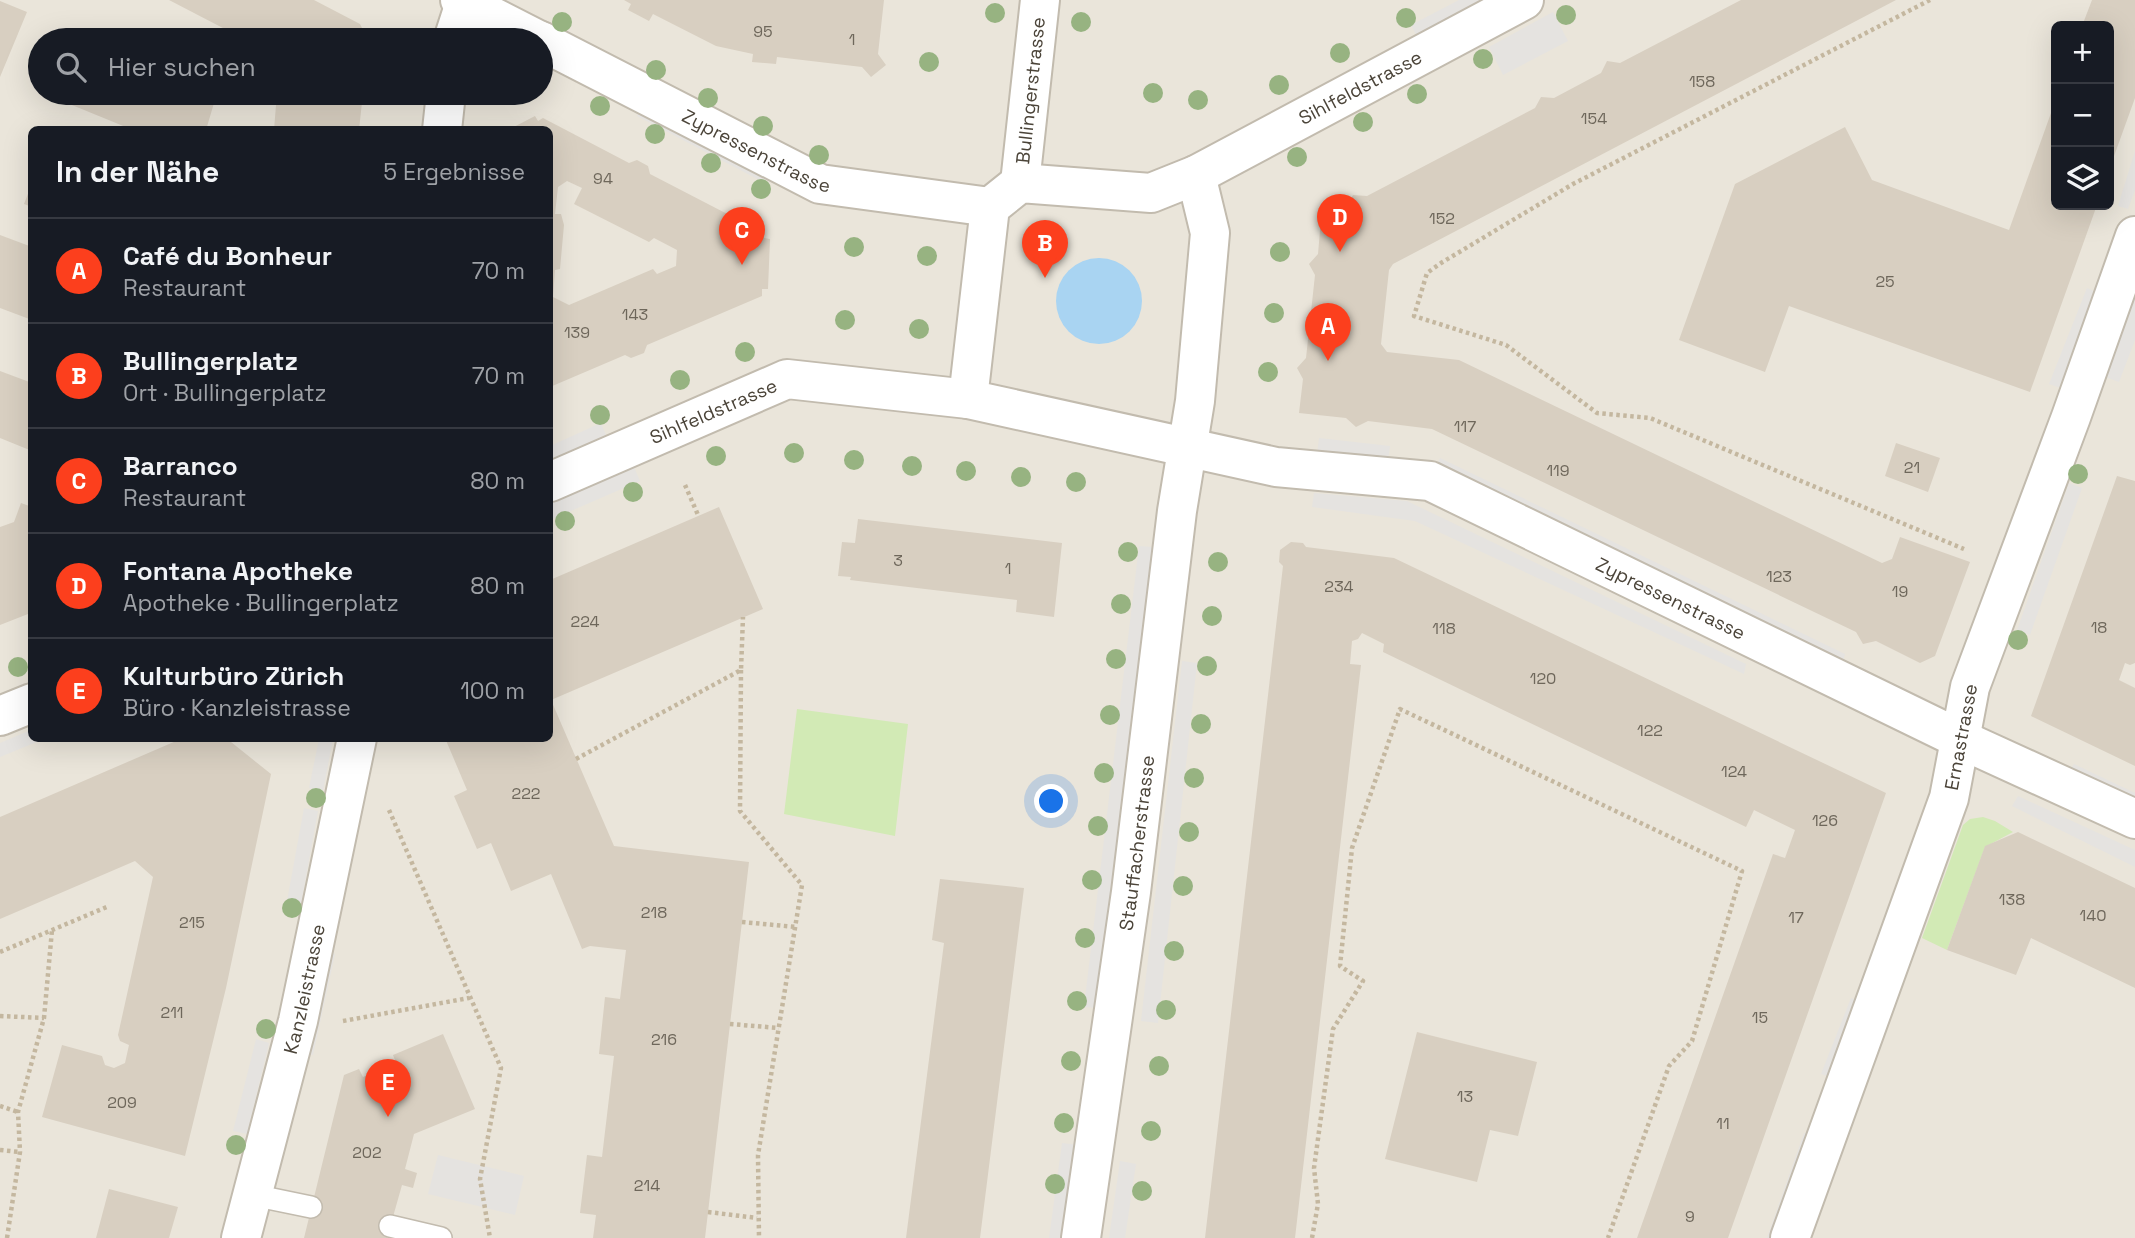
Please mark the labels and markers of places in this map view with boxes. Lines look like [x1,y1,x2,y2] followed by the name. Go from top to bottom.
[1317,194,1363,252] pin: D
[719,207,765,265] pin: C
[1022,220,1068,278] pin: B
[1305,303,1351,361] pin: A
[365,1059,411,1117] pin: E

